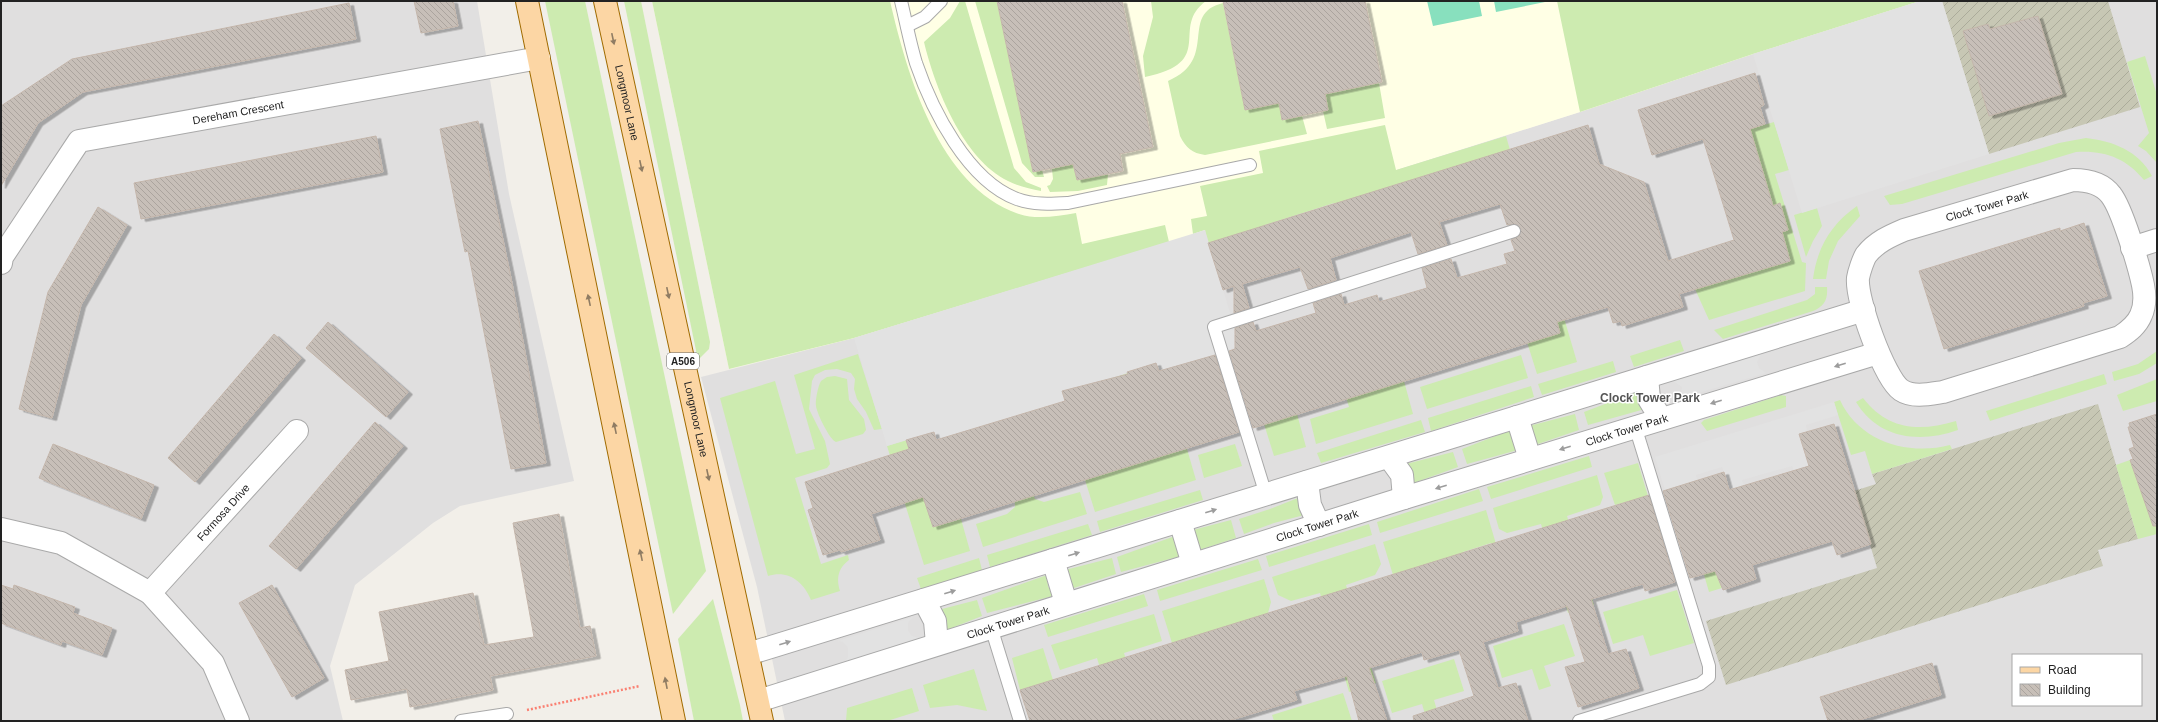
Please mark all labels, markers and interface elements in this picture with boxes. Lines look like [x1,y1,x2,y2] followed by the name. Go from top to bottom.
[610,33,616,45] one-way arrow
[613,64,641,142] street label: Longmoor Lane
[192,98,285,126] street label: Dereham Crescent
[638,160,644,172] one-way arrow
[1944,188,2030,224] street label: Clock Tower Park
[666,287,672,299] one-way arrow
[586,294,592,307] one-way arrow
[667,353,699,369] road number: A506
[1834,362,1846,368] one-way arrow
[682,380,710,458] street label: Longmoor Lane
[1600,391,1700,405] district label: Clock Tower Park
[1710,399,1722,405] one-way arrow
[1584,411,1670,448] street label: Clock Tower Park
[612,422,618,434] one-way arrow
[1558,445,1570,451] one-way arrow
[706,469,712,481] one-way arrow
[195,482,252,543] street label: Formosa Drive
[1434,484,1446,490] one-way arrow
[1274,507,1360,544] street label: Clock Tower Park
[1206,508,1218,514] one-way arrow
[638,549,644,561] one-way arrow
[1068,551,1080,557] one-way arrow
[944,589,956,595] one-way arrow
[965,604,1051,641] street label: Clock Tower Park
[779,640,791,646] one-way arrow
[2012,654,2142,706] legend
[2048,663,2077,677] text: Road
[663,677,669,689] one-way arrow
[2048,683,2091,697] text: Building

